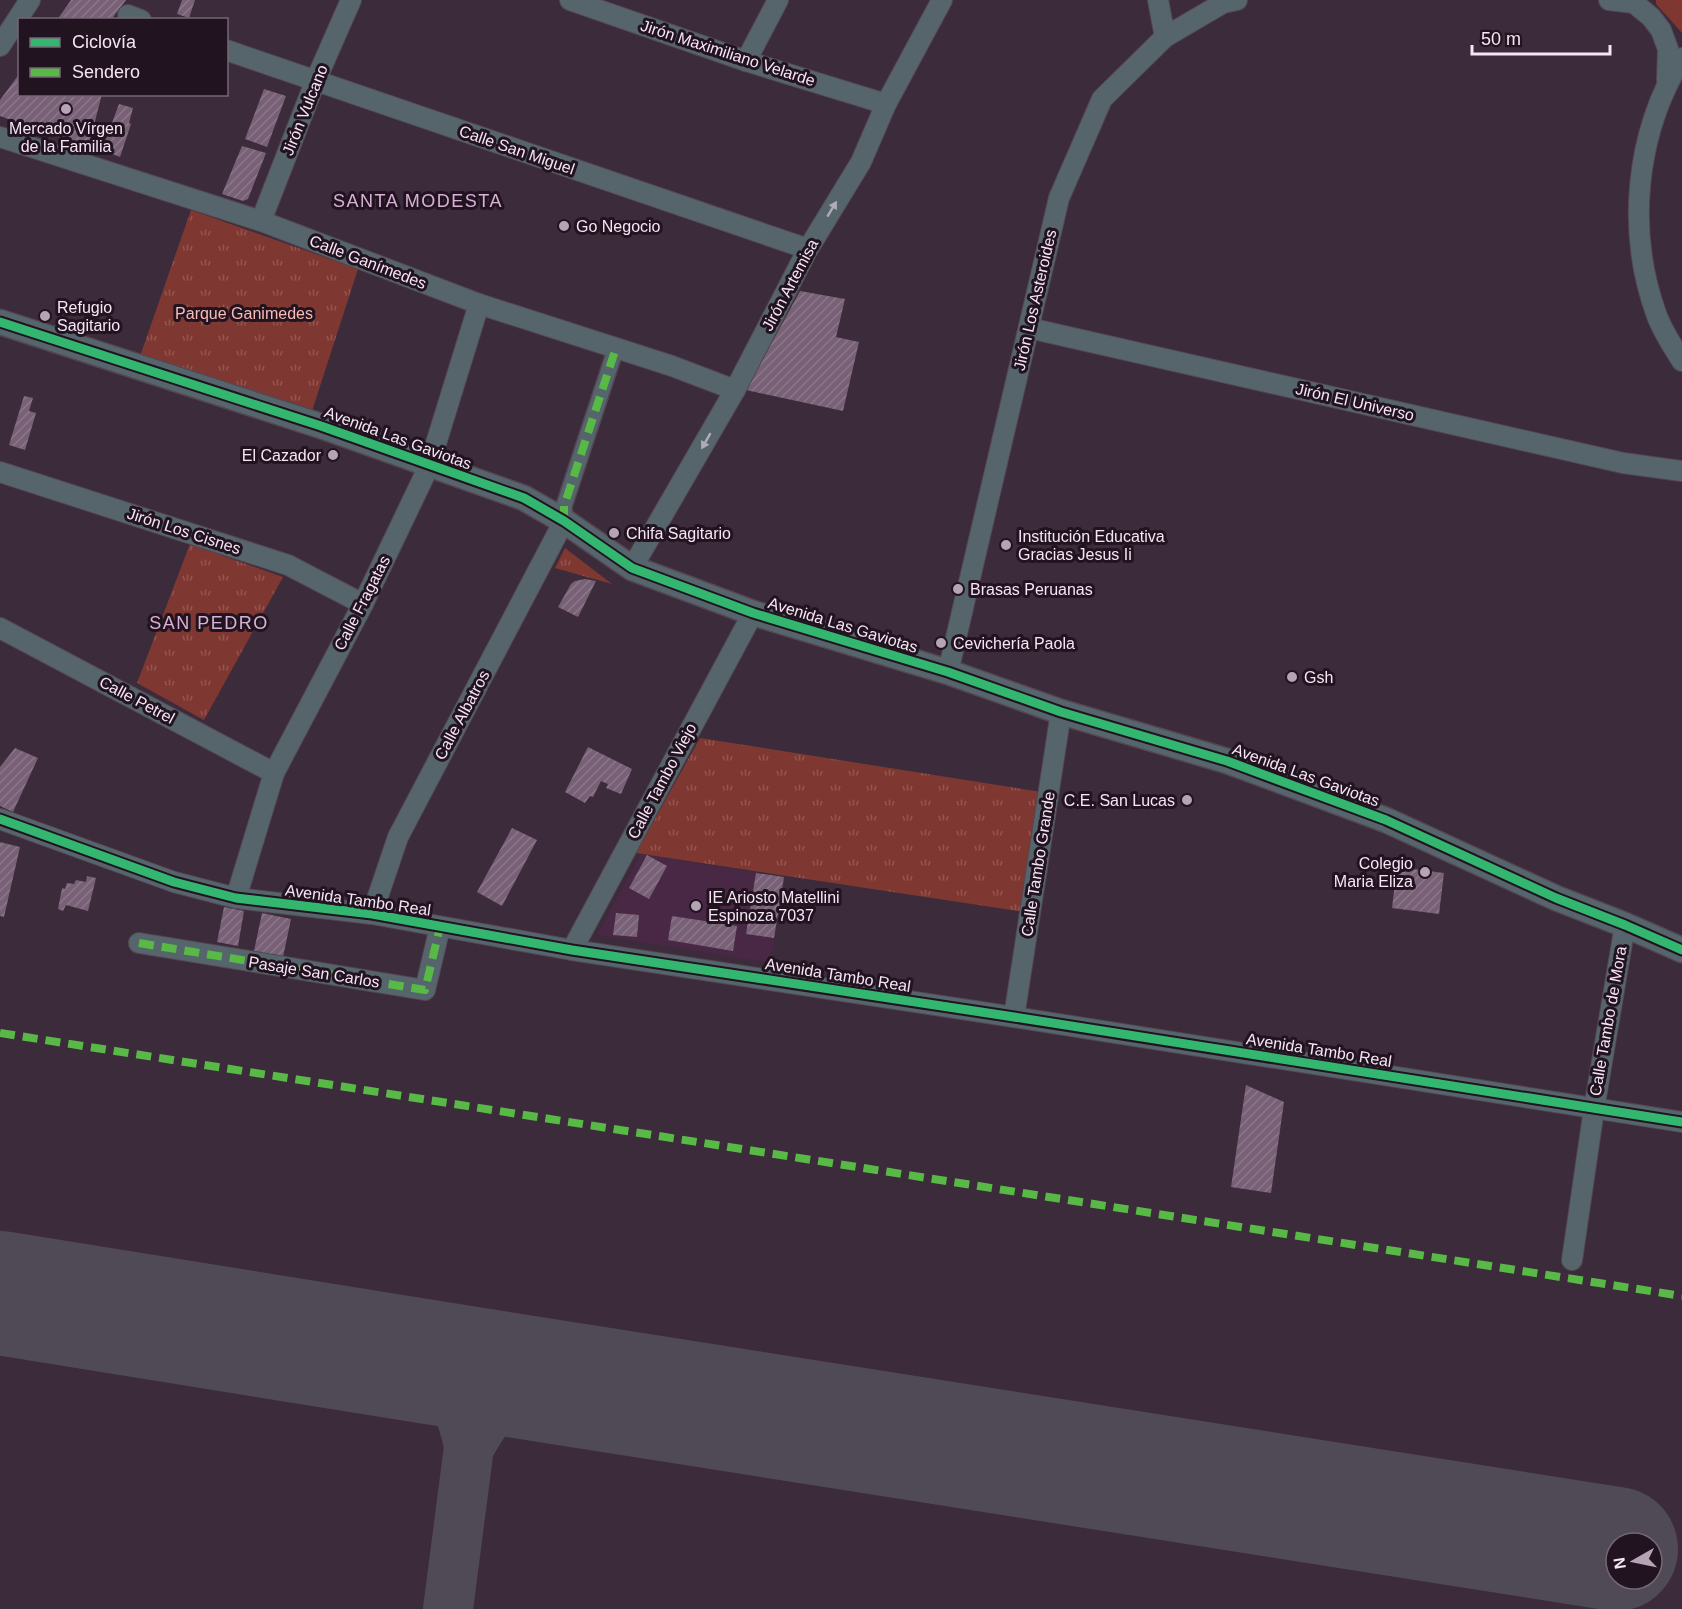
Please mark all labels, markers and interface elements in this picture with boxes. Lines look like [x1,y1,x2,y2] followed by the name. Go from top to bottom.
[639,17,817,89] street label: Jirón Maximiliano Velarde
[18,18,228,96] legend
[1472,18,1610,56] scale bar
[1481,29,1521,49] text: 50 m
[72,32,137,52] text: Ciclovía
[72,62,140,82] text: Sendero
[279,62,331,158] street label: Jirón Vulcano
[59,102,73,116] marker: Mercado Vírgen de la Familia
[9,120,123,155] place label: Mercado Vírgen de la Familia
[457,122,577,178] street label: Calle San Miguel
[333,191,503,211] district label: SANTA MODESTA
[827,201,838,217] one-way arrow
[576,218,661,235] place label: Go Negocio
[557,219,571,233] marker: Go Negocio
[1011,228,1059,372] street label: Jirón Los Asteroides
[307,232,429,292] street label: Calle Ganímedes
[759,236,821,334] street label: Jirón Artemisa
[57,299,120,334] place label: Refugio Sagitario
[175,305,313,322] park label: Parque Ganimedes
[38,309,52,323] marker: Refugio Sagitario
[1294,380,1416,424] street label: Jirón El Universo
[322,403,474,473] street label: Avenida Las Gaviotas
[701,433,711,450] one-way arrow
[242,447,322,464] place label: El Cazador
[326,448,340,462] marker: El Cazador
[125,505,243,557] street label: Jirón Los Cisnes
[626,525,731,542] place label: Chifa Sagitario
[607,526,621,540] marker: Chifa Sagitario
[1018,528,1165,563] place label: Institución Educativa Gracias Jesus Ii
[999,538,1013,552] marker: Institución Educativa Gracias Jesus Ii
[331,553,393,653] street label: Calle Fragatas
[970,581,1093,598] place label: Brasas Peruanas
[951,582,965,596] marker: Brasas Peruanas
[766,594,920,656] street label: Avenida Las Gaviotas
[149,613,269,633] district label: SAN PEDRO
[953,635,1075,652] place label: Cevichería Paola
[934,636,948,650] marker: Cevichería Paola
[431,667,493,763] street label: Calle Albatros
[1304,669,1333,686] place label: Gsh
[1285,670,1299,684] marker: Gsh
[96,673,178,727] street label: Calle Petrel
[624,720,700,842] street label: Calle Tambo Viejo
[1230,740,1382,810] street label: Avenida Las Gaviotas
[1018,790,1058,938] street label: Calle Tambo Grande
[1064,792,1175,809] place label: C.E. San Lucas
[1180,793,1194,807] marker: C.E. San Lucas
[1334,855,1413,890] place label: Colegio Maria Eliza
[1418,865,1432,879] marker: Colegio Maria Eliza
[284,881,432,919] street label: Avenida Tambo Real
[708,889,840,924] place label: IE Ariosto Matellini Espinoza 7037
[689,899,703,913] marker: IE Ariosto Matellini Espinoza 7037
[1586,945,1630,1097] street label: Calle Tambo de Mora
[247,953,381,991] street label: Pasaje San Carlos
[764,955,912,995] street label: Avenida Tambo Real
[1245,1030,1393,1070] street label: Avenida Tambo Real
[1604,1531,1664,1591] north arrow
[1610,1556,1629,1570] text: N

